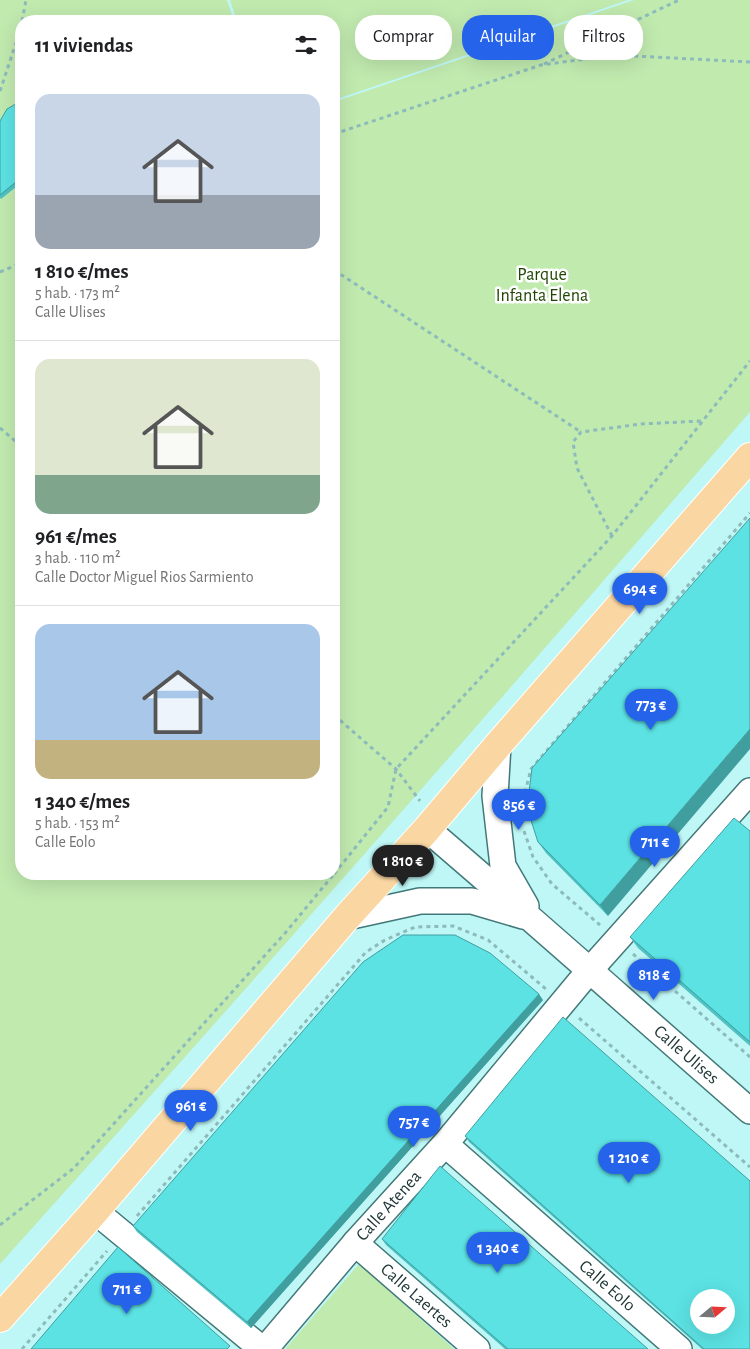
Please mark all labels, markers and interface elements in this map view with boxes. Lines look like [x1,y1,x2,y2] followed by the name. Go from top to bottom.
[355,15,452,60] chip: Comprar
[462,15,554,60] chip: Alquilar
[564,15,643,60] chip: Filtros
[292,31,320,59] icon: filters
[35,35,133,56] text: 11 viviendas
[133,126,223,216] icon: home
[35,261,128,282] text: 1 810 €/mes
[496,266,588,305] park label: Parque Infanta Elena
[35,285,120,301] text: 5 hab. · 173 m²
[35,304,106,320] text: Calle Ulises
[133,392,223,482] icon: home
[35,526,117,547] text: 961 €/mes
[35,550,121,566] text: 3 hab. · 110 m²
[35,569,254,585] text: Calle Doctor Miguel Rios Sarmiento
[605,572,675,615] pin: 694 €
[623,581,657,597] text: 694 €
[133,657,223,747] icon: home
[616,688,686,731] pin: 773 €
[636,697,666,713] text: 773 €
[484,788,554,831] pin: 856 €
[35,791,130,812] text: 1 340 €/mes
[503,797,535,813] text: 856 €
[35,815,120,831] text: 5 hab. · 153 m²
[620,826,690,868] pin: 711 €
[35,834,96,850] text: Calle Eolo
[641,834,669,850] text: 711 €
[357,844,449,887] pin: 1 810 €
[383,853,423,869] text: 1 810 €
[619,958,689,1001] pin: 818 €
[638,967,670,983] text: 818 €
[650,1022,722,1088] street label: Calle Ulises
[156,1090,226,1132] pin: 961 €
[175,1098,207,1114] text: 961 €
[379,1106,449,1148] pin: 757 €
[399,1114,429,1130] text: 757 €
[583,1142,675,1184] pin: 1 210 €
[609,1150,649,1166] text: 1 210 €
[353,1167,425,1245] street label: Calle Atenea
[452,1232,544,1274] pin: 1 340 €
[477,1240,519,1256] text: 1 340 €
[575,1257,639,1315] street label: Calle Eolo
[377,1260,455,1332] street label: Calle Laertes
[92,1272,162,1315] pin: 711 €
[113,1281,141,1297] text: 711 €
[690,1289,735,1334] north arrow
[690,1289,735,1334] map controls

